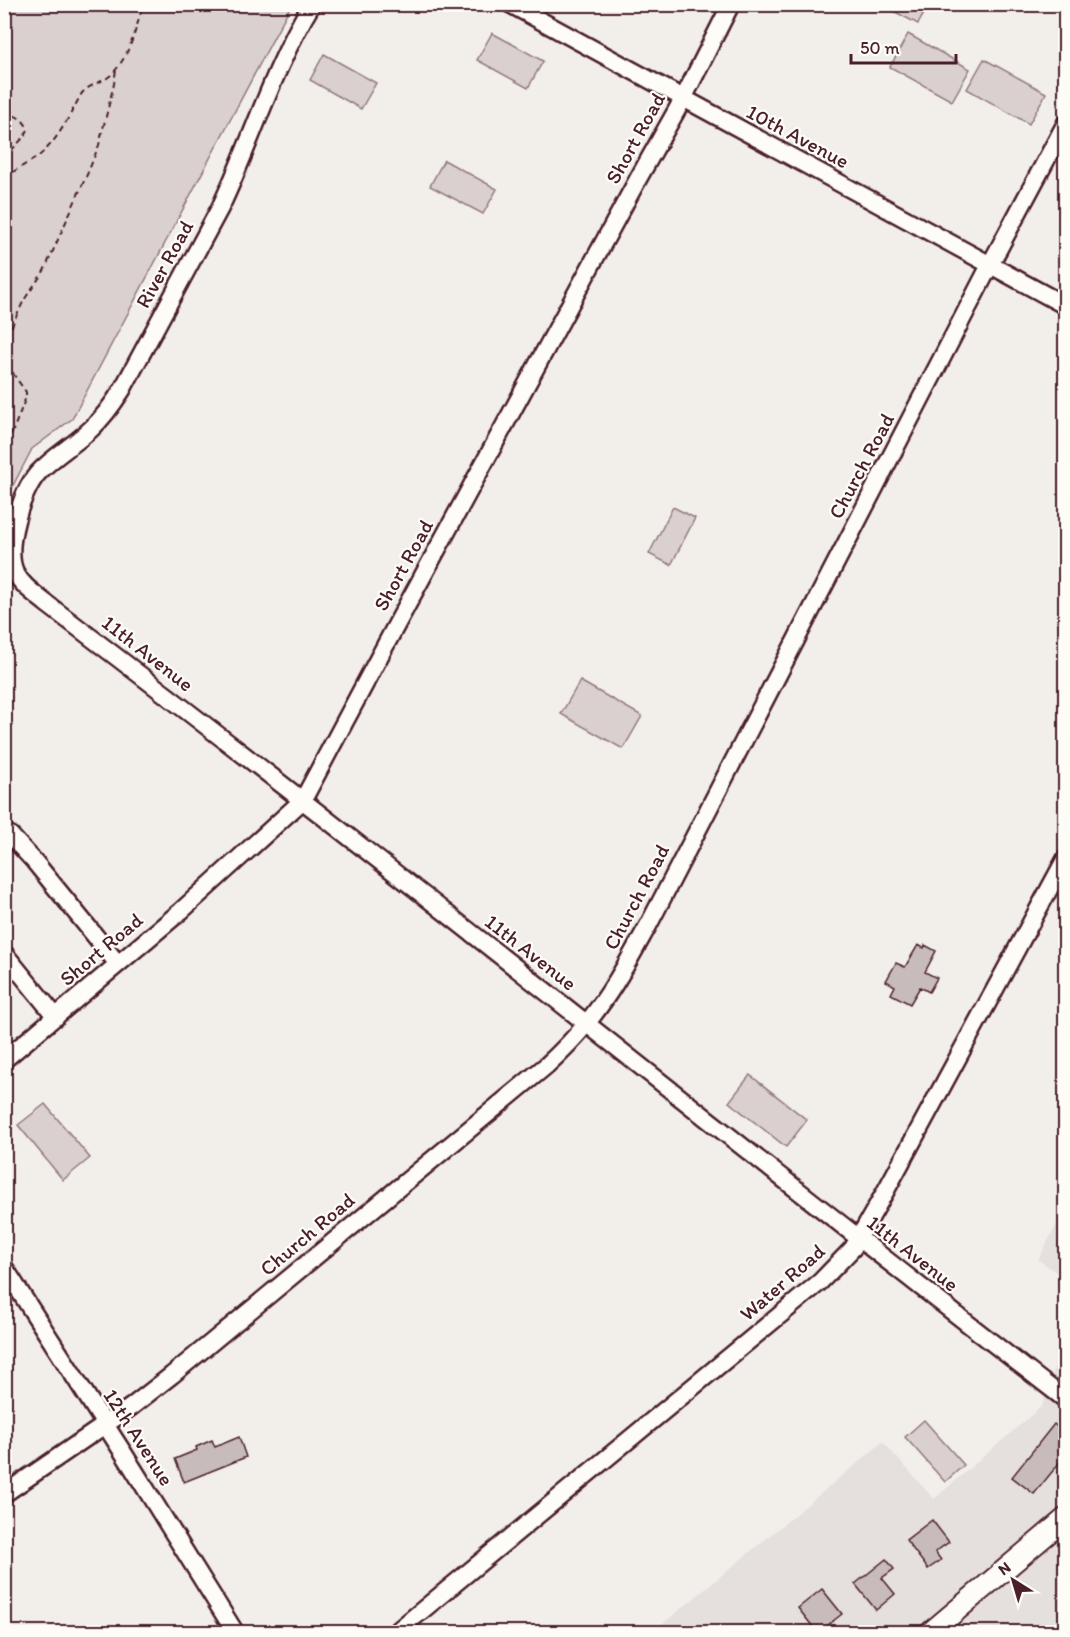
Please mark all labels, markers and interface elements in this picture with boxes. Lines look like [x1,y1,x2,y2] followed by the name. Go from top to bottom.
[851,27,956,65] scale bar
[860,37,900,59] text: 50 m
[600,88,671,188] street label: Short Road
[742,99,854,173] street label: 10th Avenue
[130,215,199,312] street label: River Road
[823,409,899,523] street label: Church Road
[368,515,439,615] street label: Short Road
[97,609,199,697] street label: 11th Avenue
[598,840,674,954] street label: Church Road
[54,907,148,991] street label: Short Road
[480,908,582,996] street label: 11th Avenue
[255,1187,359,1281] street label: Church Road
[862,1209,964,1297] street label: 11th Avenue
[734,1238,830,1326] street label: Water Road
[98,1384,180,1490] street label: 12th Avenue
[983,1550,1043,1610] north arrow
[994,1558,1014,1579] text: N

